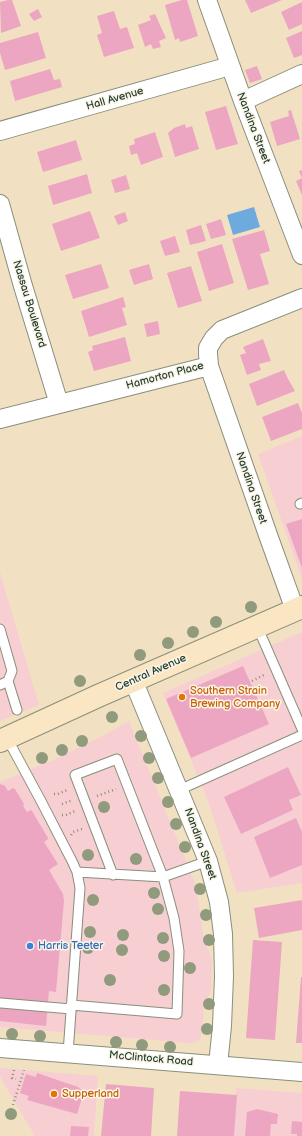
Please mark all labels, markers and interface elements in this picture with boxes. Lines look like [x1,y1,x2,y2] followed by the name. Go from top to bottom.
[85,85,145,113] street label: Hall Avenue
[233,91,273,165] street label: Nandina Street
[9,259,49,349] street label: Nassau Boulevard
[125,359,205,393] street label: Hamorton Place
[233,450,269,526] street label: Nandina Street
[113,651,189,695] street label: Central Avenue
[190,684,280,710] place label: Southern Strain Brewing Company
[177,692,187,702] marker: Southern Strain Brewing Company
[181,806,219,882] street label: Nandina Street
[38,939,103,953] place label: Harris Teeter
[25,941,35,951] marker: Harris Teeter
[108,1049,194,1069] street label: McClintock Road
[62,1087,119,1101] place label: Supperland
[49,1089,59,1099] marker: Supperland

